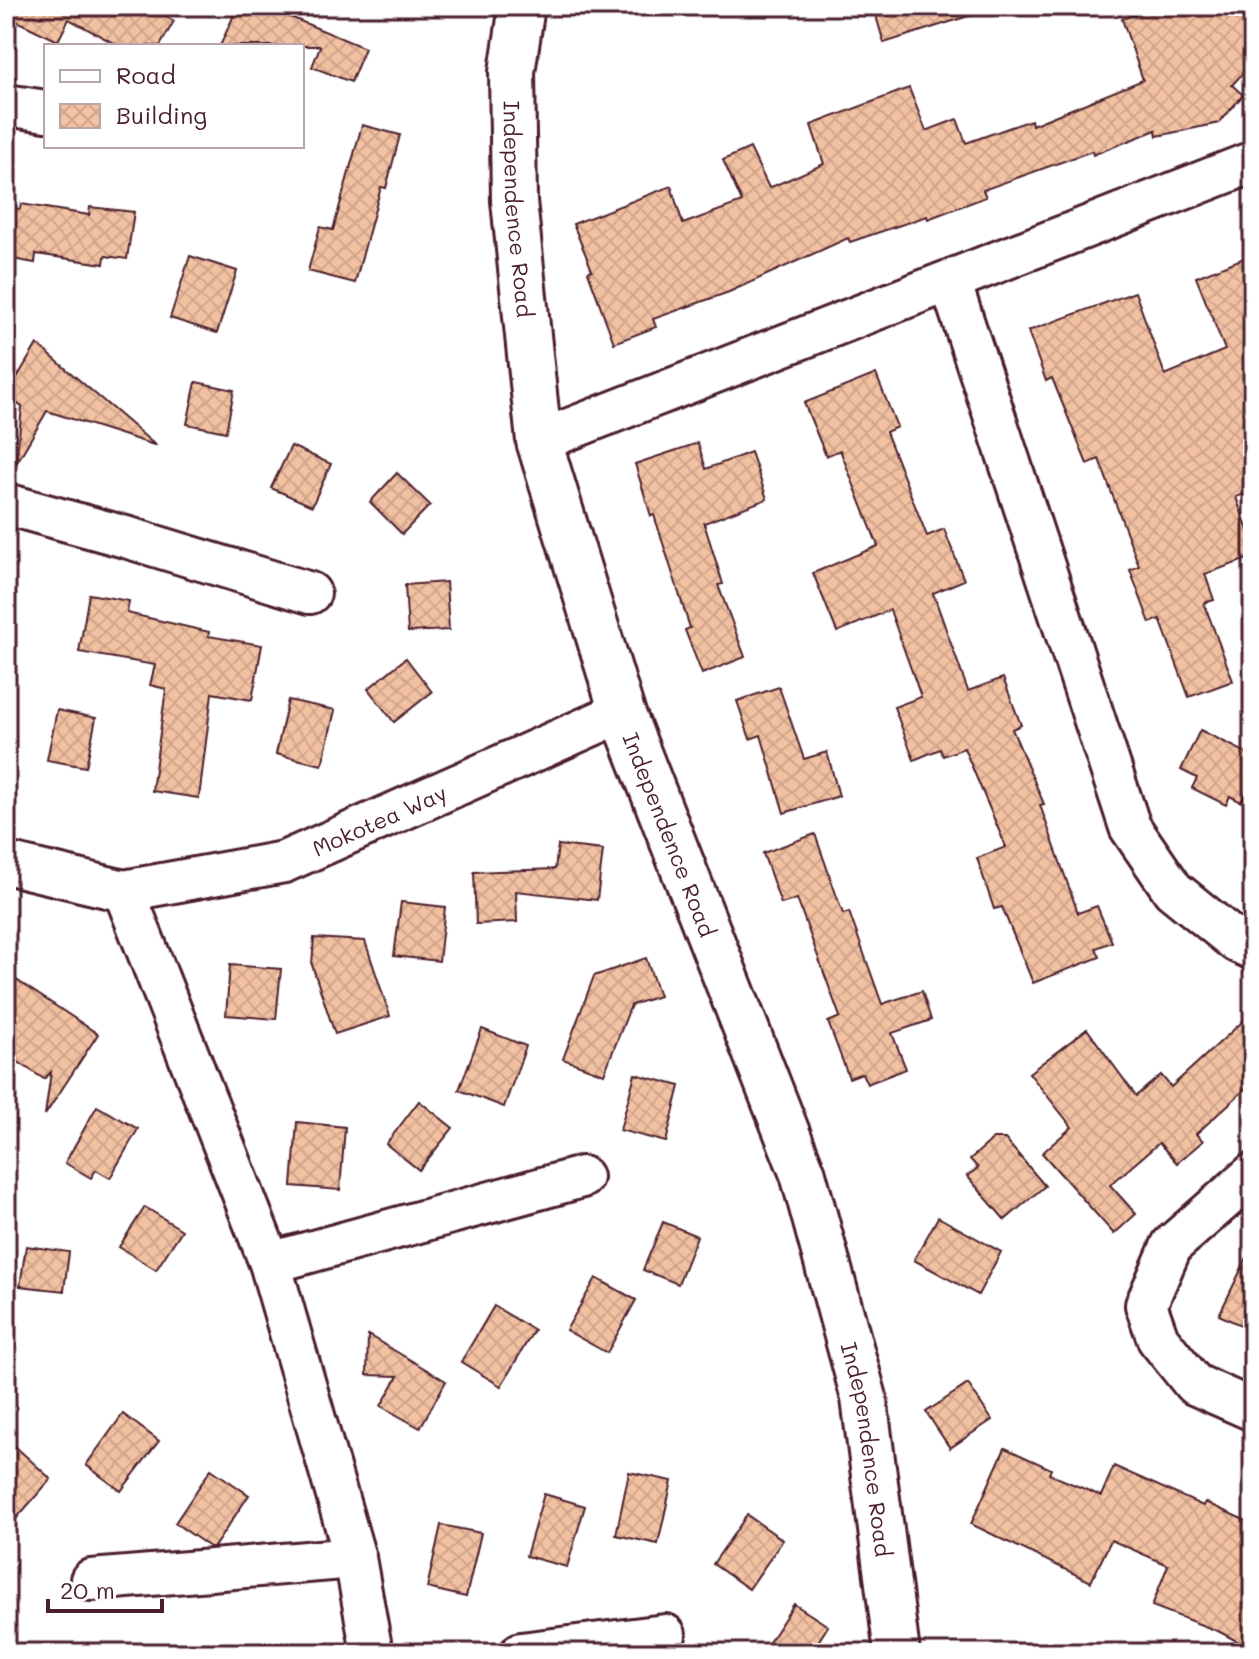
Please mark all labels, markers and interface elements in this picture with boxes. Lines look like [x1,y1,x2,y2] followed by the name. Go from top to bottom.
[44,44,304,148] legend
[116,59,176,90] text: Road
[116,99,207,130] text: Building
[498,100,541,319] street label: Independence Road
[617,728,723,941] street label: Independence Road
[308,777,451,862] street label: Mokotea Way
[835,1339,899,1558] street label: Independence Road
[48,1563,162,1613] scale bar
[60,1574,115,1605] text: 20 m

